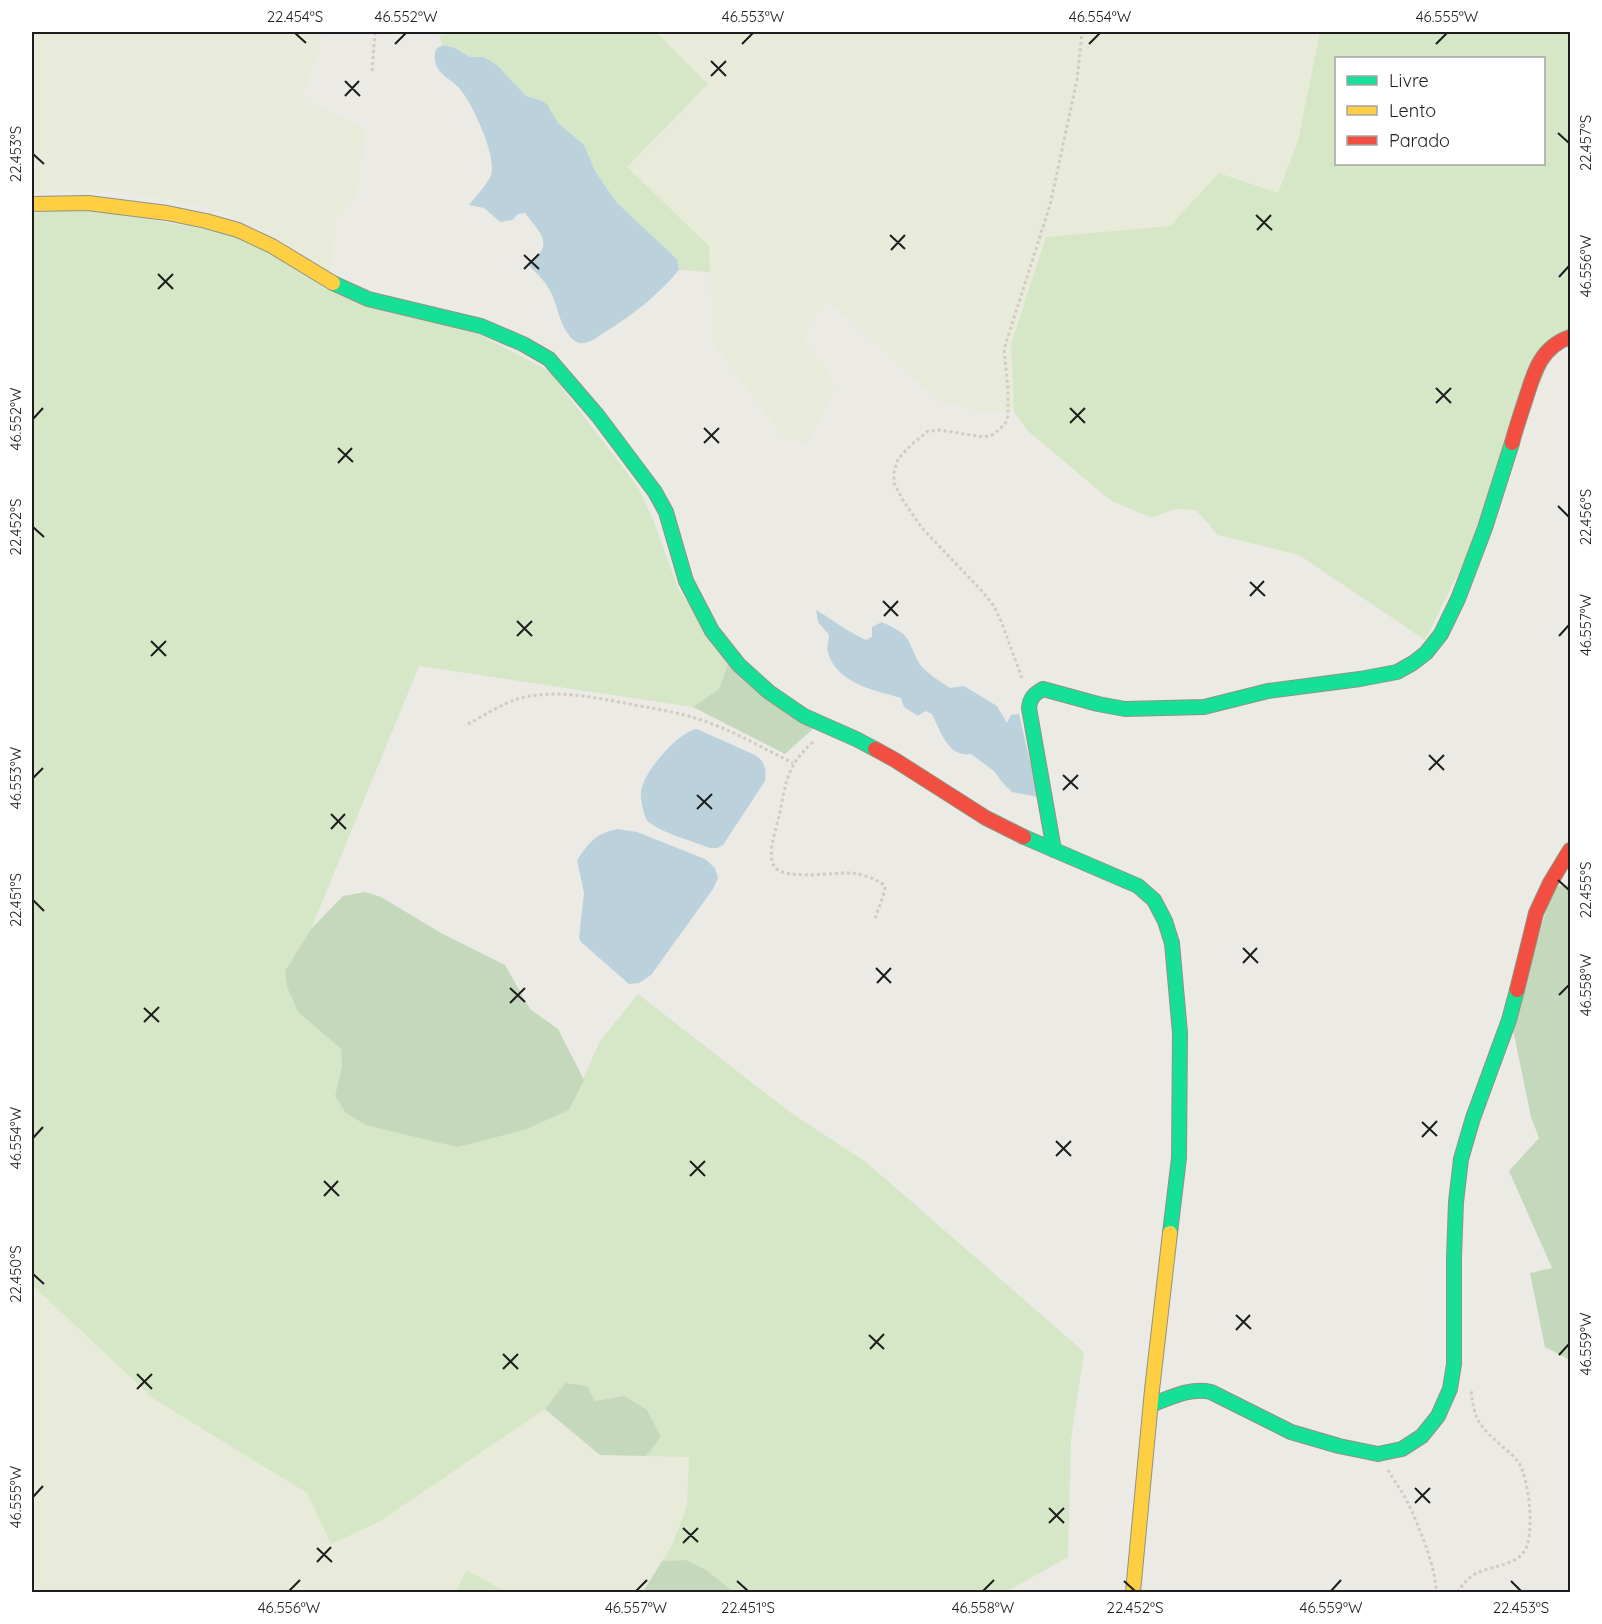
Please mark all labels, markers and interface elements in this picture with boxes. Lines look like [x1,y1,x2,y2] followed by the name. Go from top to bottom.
[267,7,323,26] text: 22.454°S
[375,7,438,26] text: 46.552°W
[722,7,785,26] text: 46.553°W
[1069,7,1132,26] text: 46.554°W
[1416,7,1479,26] text: 46.555°W
[1335,57,1545,165] legend
[1389,69,1429,92] text: Livre
[1389,99,1436,122] text: Lento
[1576,115,1595,171] text: 22.457°S
[6,126,25,182] text: 22.453°S
[1389,129,1450,152] text: Parado
[1576,234,1595,297] text: 46.556°W
[6,387,25,450] text: 46.552°W
[1576,489,1595,545] text: 22.456°S
[6,499,25,555] text: 22.452°S
[1576,593,1595,656] text: 46.557°W
[6,746,25,809] text: 46.553°W
[1576,862,1595,918] text: 22.455°S
[6,873,25,927] text: 22.451°S
[1576,953,1595,1016] text: 46.558°W
[6,1106,25,1169] text: 46.554°W
[6,1245,25,1303] text: 22.450°S
[1576,1312,1595,1375] text: 46.559°W
[6,1465,25,1528] text: 46.555°W
[258,1598,321,1617] text: 46.556°W
[605,1598,668,1617] text: 46.557°W
[721,1598,775,1617] text: 22.451°S
[952,1598,1015,1617] text: 46.558°W
[1107,1598,1163,1617] text: 22.452°S
[1300,1598,1363,1617] text: 46.559°W
[1493,1598,1549,1617] text: 22.453°S

